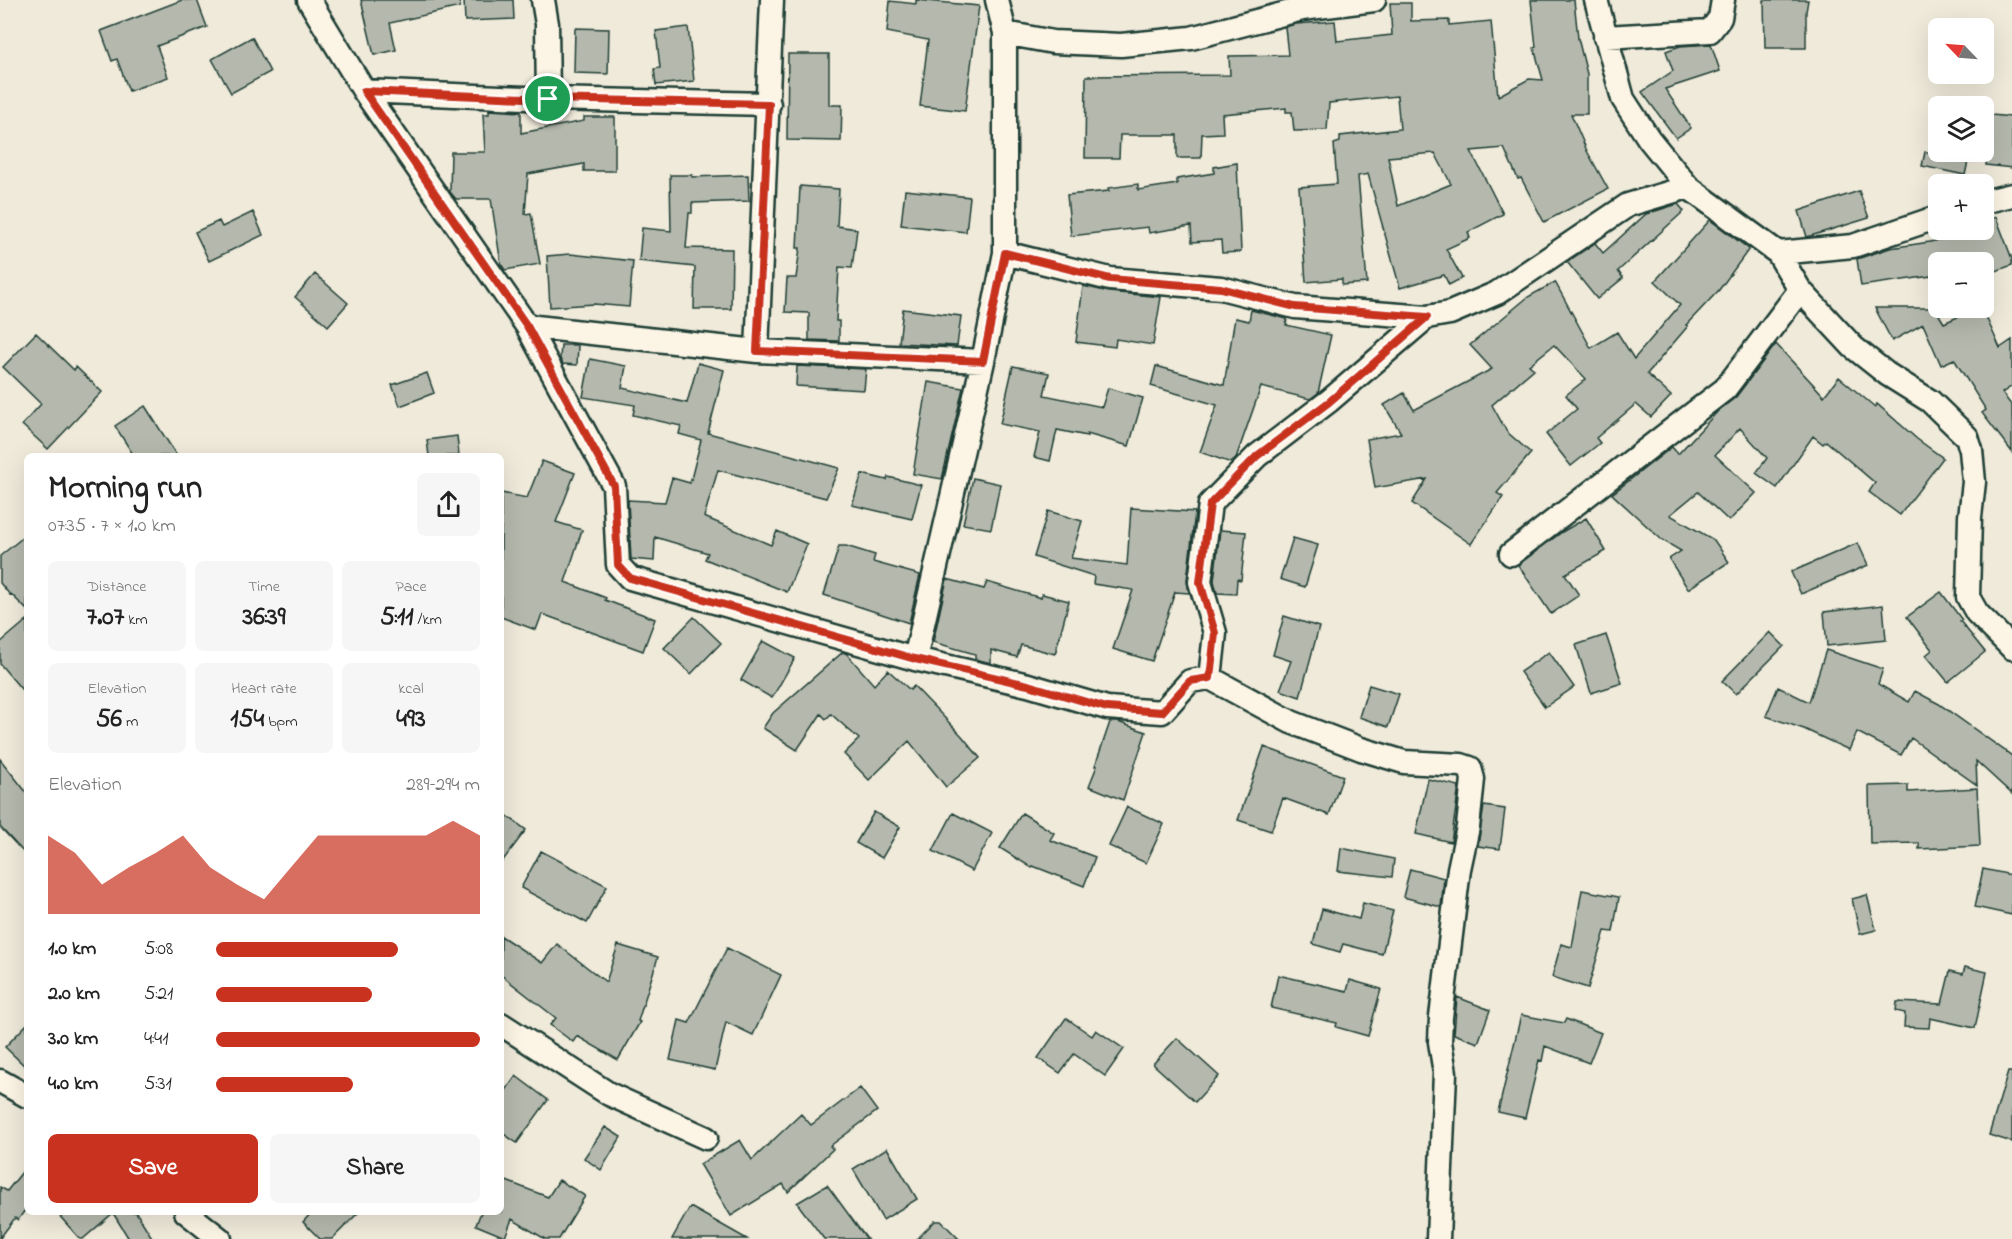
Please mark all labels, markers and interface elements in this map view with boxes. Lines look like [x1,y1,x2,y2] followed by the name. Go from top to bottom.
[1928,18,1994,84] north arrow
[1928,18,1994,318] map controls
[522,73,573,124] pin
[531,82,564,115] icon: arrive
[1928,96,1994,162] button: layers
[1928,174,1994,240] button: +
[1928,252,1994,318] button: −
[48,465,202,513] text: Morning run
[417,473,480,536] button: share
[48,512,176,541] text: 07:35 · 7 × 1.0 km
[88,575,146,599] text: Distance
[248,575,280,599] text: Time
[395,575,427,599] text: Pace
[86,599,124,637] text: 7.07
[243,599,285,637] text: 36:39
[380,599,414,637] text: 5:11
[124,608,148,632] text: km
[414,608,442,632] text: /km
[88,677,146,701] text: Elevation
[231,677,297,701] text: Heart rate
[398,677,424,701] text: kcal
[96,701,122,739] text: 56
[230,701,264,739] text: 154
[396,701,426,739] text: 493
[122,710,138,734] text: m
[264,710,298,734] text: bpm
[48,771,122,800] text: Elevation
[406,771,480,800] text: 289–294 m
[48,935,96,964] text: 1.0 km
[144,935,173,964] text: 5:08
[48,980,100,1009] text: 2.0 km
[144,980,173,1009] text: 5:21
[48,1025,98,1054] text: 3.0 km
[144,1025,169,1054] text: 4:41
[48,1070,98,1099] text: 4.0 km
[144,1070,172,1099] text: 5:31
[48,1134,258,1203] button: Save
[270,1134,480,1203] button: Share

